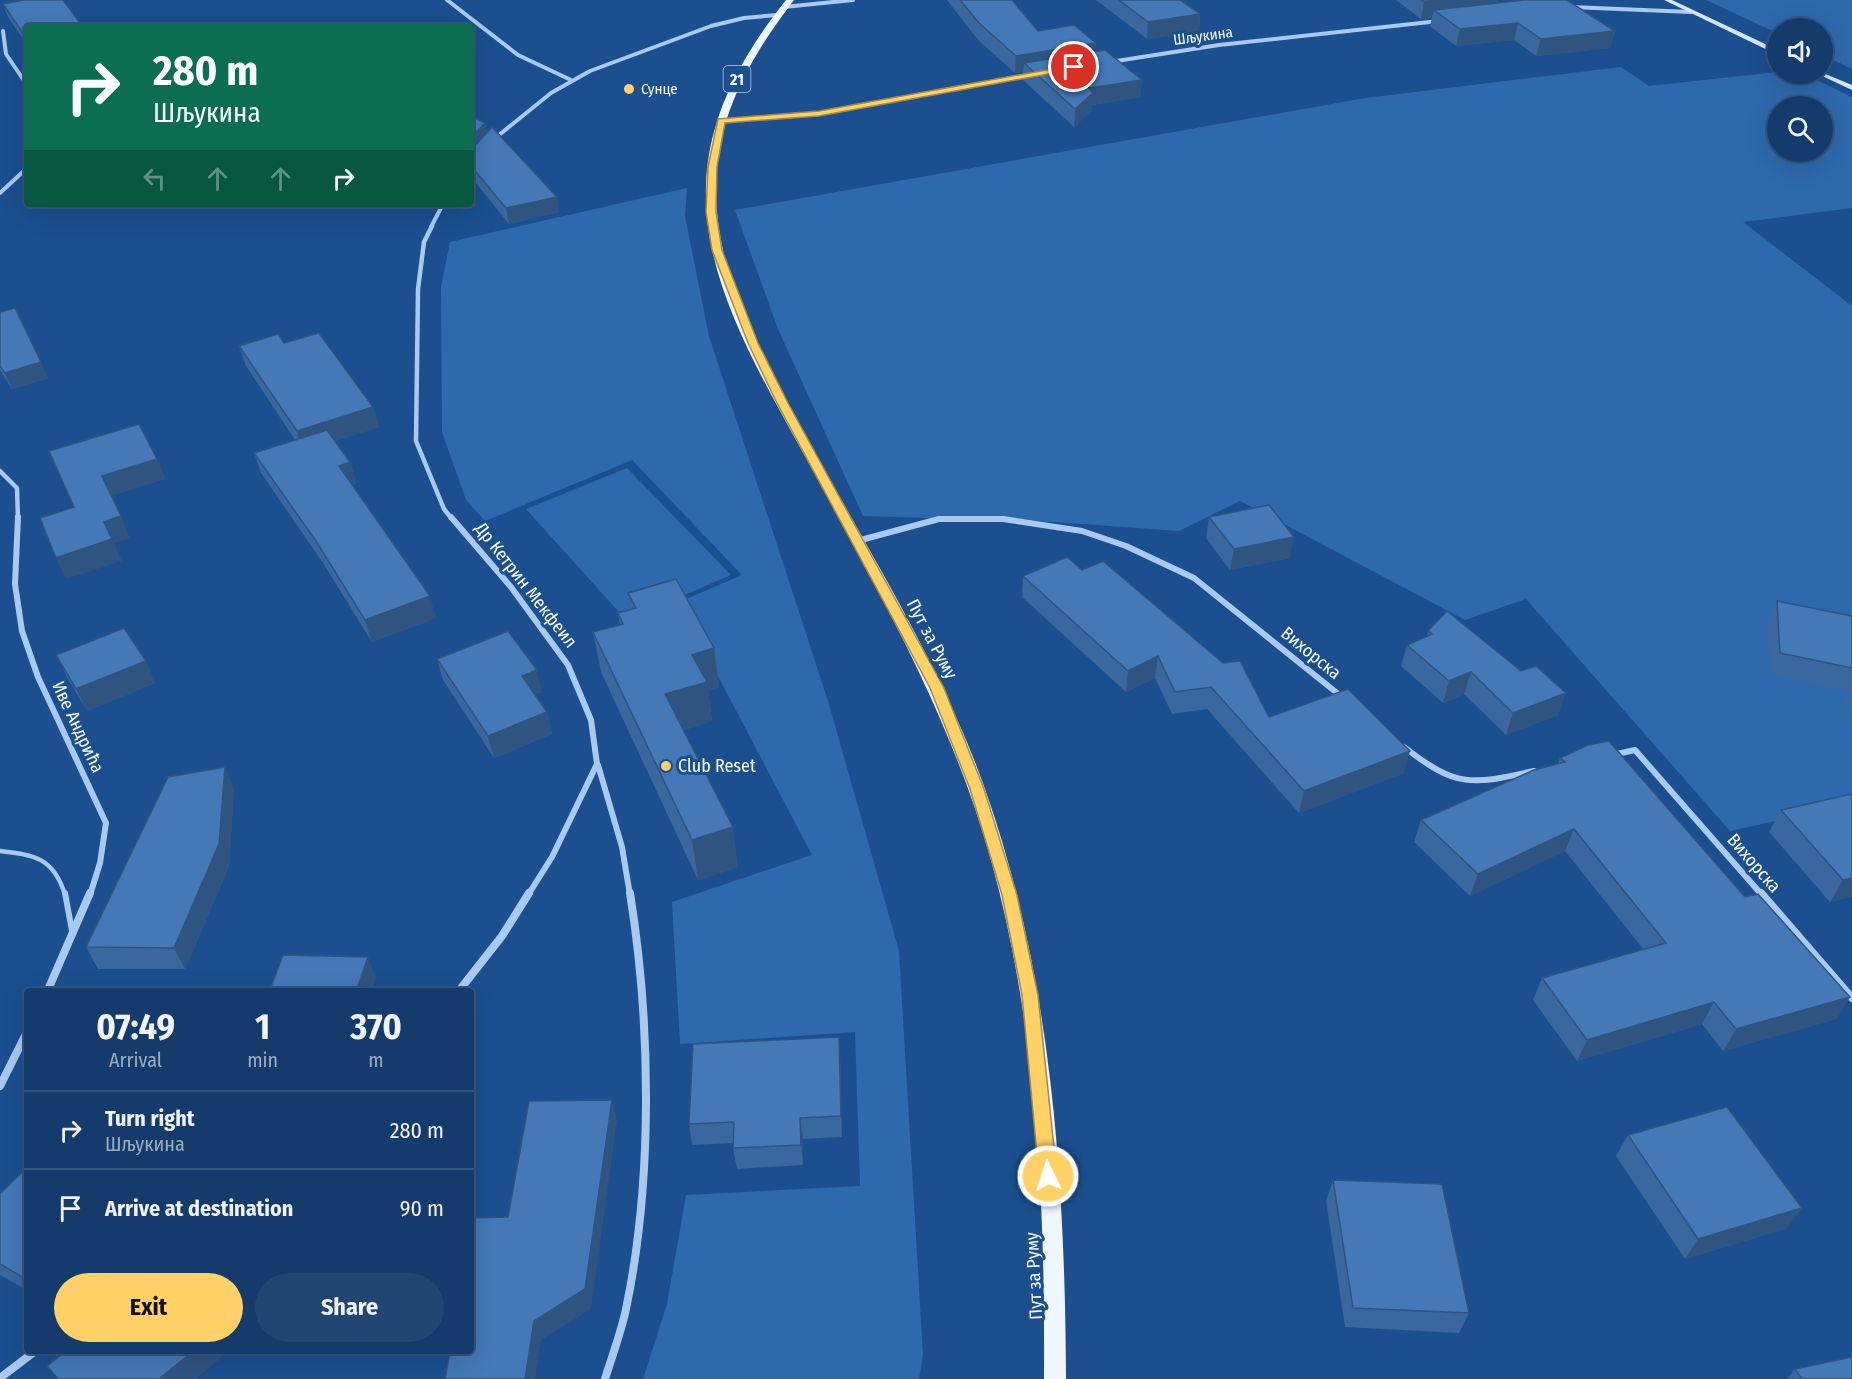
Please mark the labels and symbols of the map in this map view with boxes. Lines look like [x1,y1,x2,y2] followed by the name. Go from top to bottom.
[1172,23,1234,49] street label: Шљукина
[1048,41,1099,92] pin
[724,66,750,92] road number: 21
[641,80,678,98] place label: Сунце
[622,82,636,96] marker: Сунце
[470,517,582,652] street label: Др Кетрин Мекфеил
[902,595,962,683] street label: Пут за Руму
[1276,622,1346,684] street label: Вихорска
[47,678,109,777] street label: Иве Андрића
[678,755,756,777] place label: Club Reset
[659,759,673,773] marker: Club Reset
[1722,829,1786,897] street label: Вихорска
[1016,1144,1080,1208] position arrow
[1021,1232,1047,1320] street label: Пут за Руму

